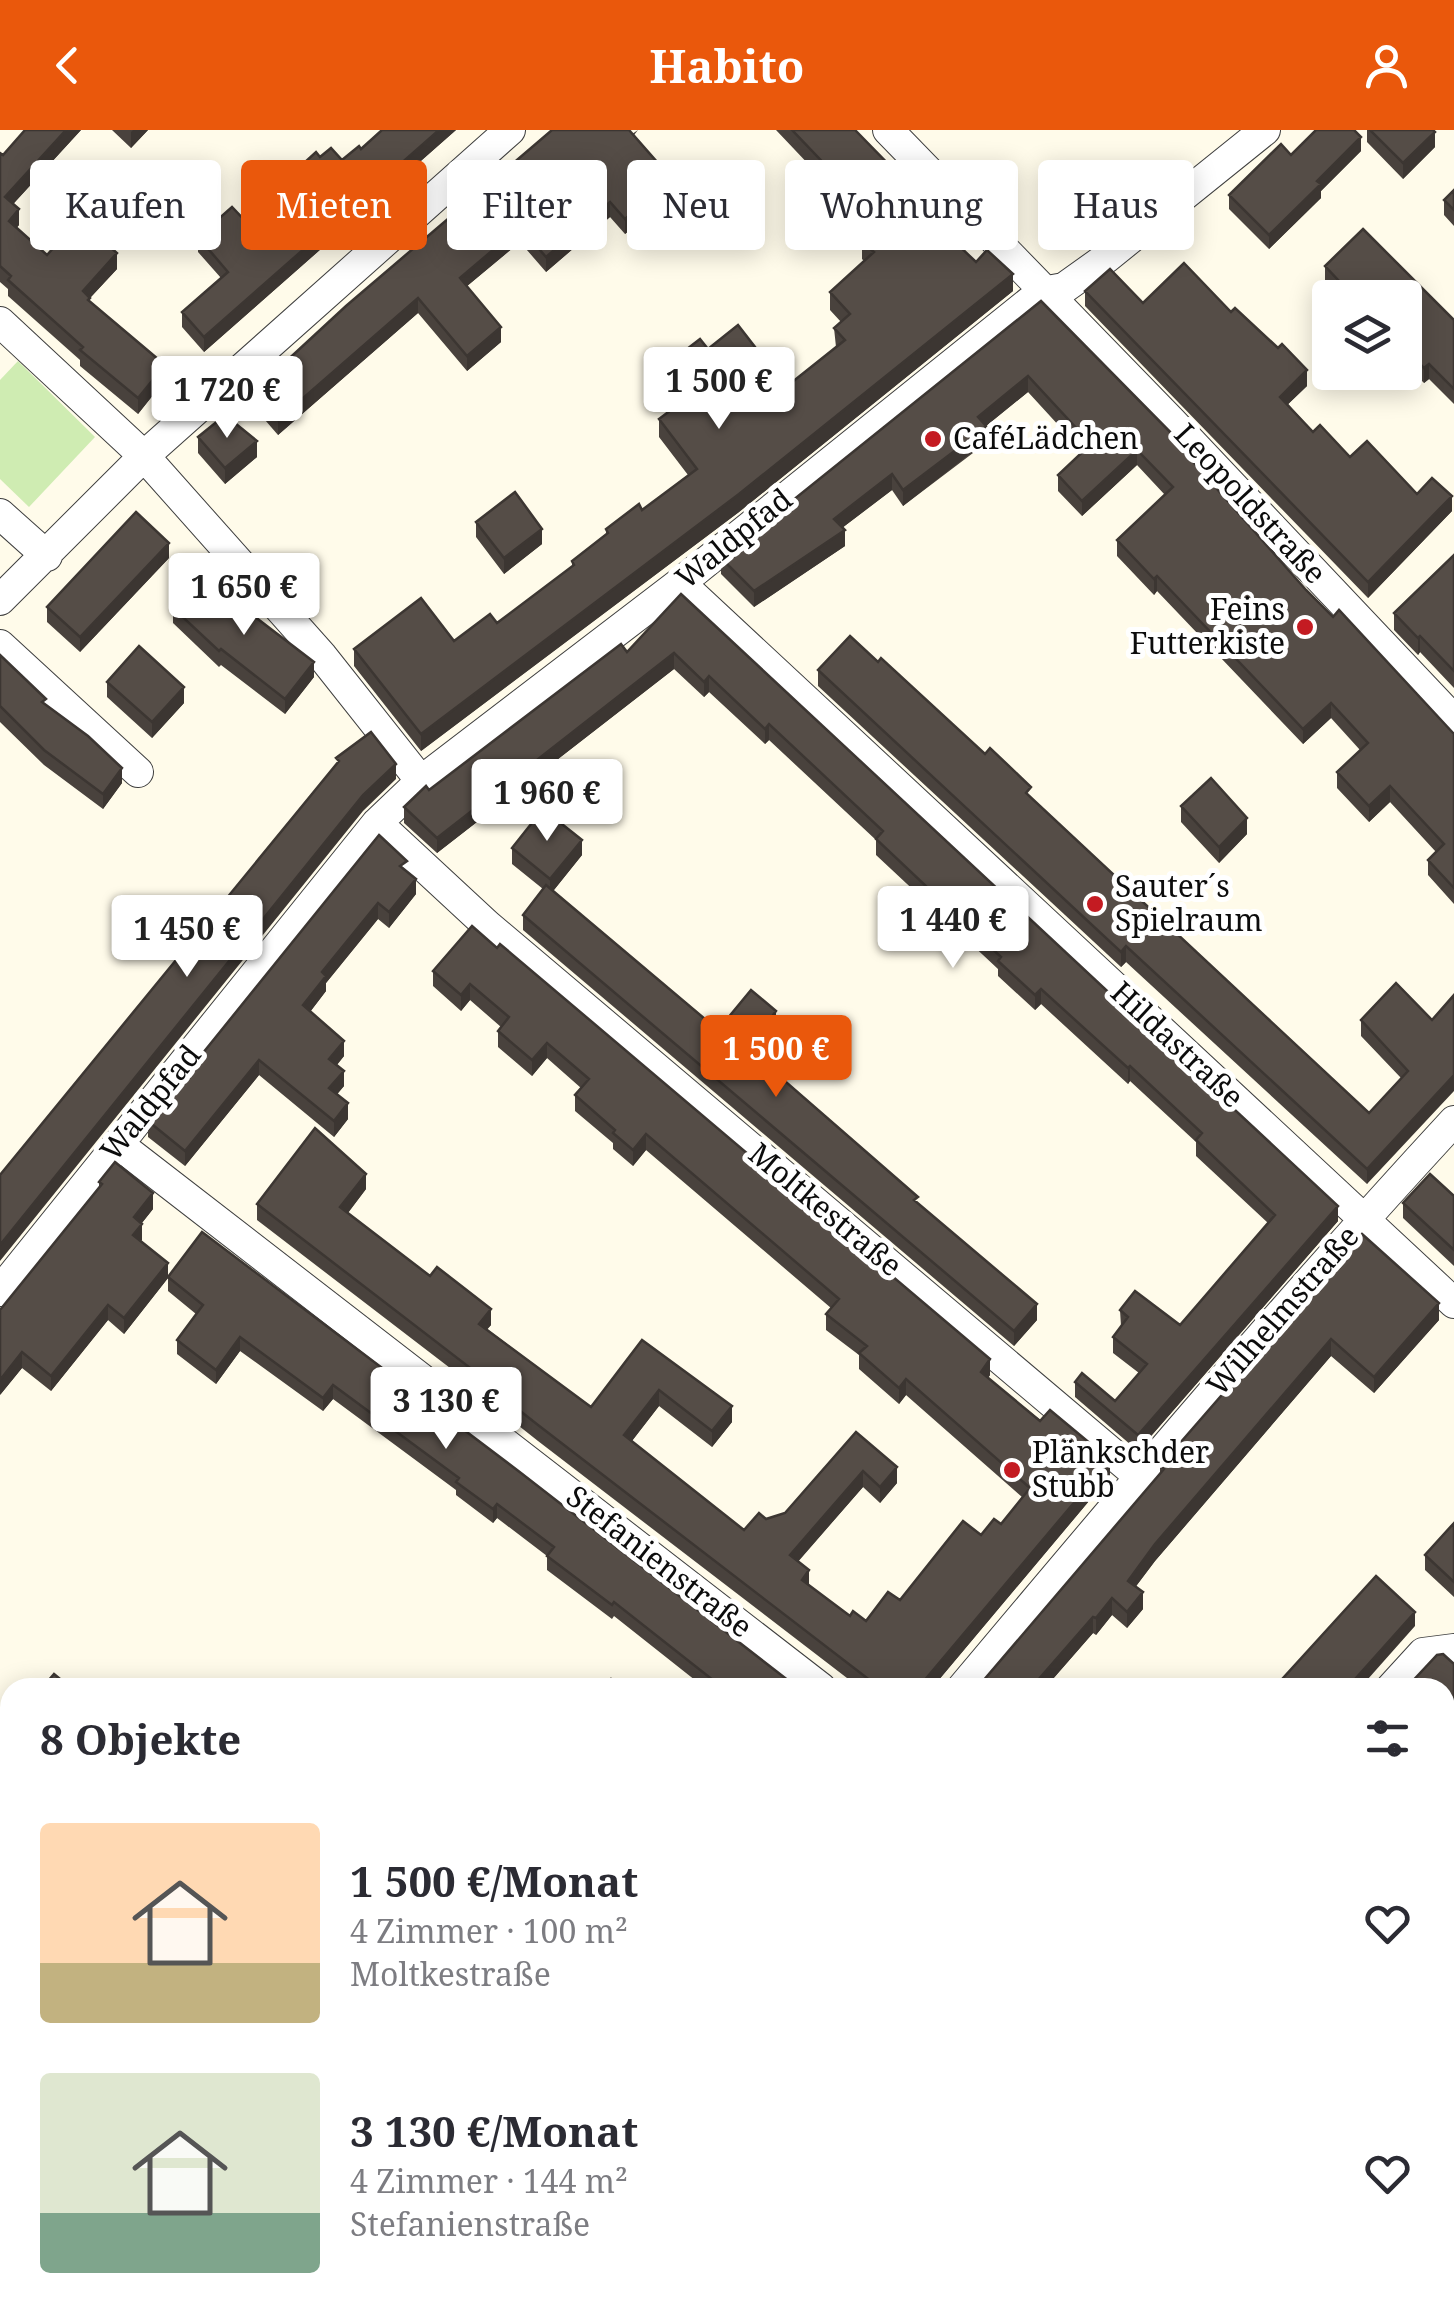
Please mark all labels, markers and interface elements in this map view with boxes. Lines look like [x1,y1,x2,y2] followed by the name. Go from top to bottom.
[650,35,804,96] text: Habito
[40,38,95,93] icon: back
[1359,38,1414,93] icon: person
[30,160,221,250] chip: Kaufen
[241,160,427,250] chip: Mieten
[447,160,607,250] chip: Filter
[627,160,765,250] chip: Neu
[785,160,1018,250] chip: Wohnung
[1038,160,1194,250] chip: Haus
[1312,280,1422,390] map controls
[1312,280,1422,390] button: layers
[627,347,811,432] pin: 1 500 €
[135,356,319,441] pin: 1 720 €
[666,358,772,401] text: 1 500 €
[174,367,280,410] text: 1 720 €
[1166,414,1336,592] street label: Leopoldstraße
[953,417,1139,458] place label: CaféLädchen
[922,428,944,450] marker: CaféLädchen
[666,478,800,597] street label: Waldpfad
[152,553,336,638] pin: 1 650 €
[191,564,297,607] text: 1 650 €
[1130,588,1285,663] place label: Feins Futterkiste
[1294,616,1316,638] marker: Feins Futterkiste
[455,759,639,844] pin: 1 960 €
[494,770,600,813] text: 1 960 €
[1115,865,1263,940] place label: Sauter´s Spielraum
[861,886,1045,971] pin: 1 440 €
[1084,893,1106,915] marker: Sauter´s Spielraum
[95,895,279,980] pin: 1 450 €
[900,897,1006,940] text: 1 440 €
[134,906,240,949] text: 1 450 €
[1103,972,1253,1116] street label: Hildastraße
[684,1015,868,1100] pin: 1 500 €
[723,1026,829,1069] text: 1 500 €
[90,1035,209,1169] street label: Waldpfad
[741,1133,911,1285] street label: Moltkestraße
[1197,1216,1367,1404] street label: Wilhelmstraße
[354,1367,538,1452] pin: 3 130 €
[393,1378,499,1421] text: 3 130 €
[1032,1431,1209,1506] place label: Plänkschder Stubb
[1001,1459,1023,1481] marker: Plänkschder Stubb
[559,1475,761,1646] street label: Stefanienstraße
[40,1710,241,1767] text: 8 Objekte
[1360,1711,1415,1766] icon: filters
[350,1852,638,1909] text: 1 500 €/Monat
[120,1863,240,1983] icon: home
[1360,1896,1415,1951] icon: heart
[350,1909,628,1952] text: 4 Zimmer · 100 m²
[350,1952,551,1995] text: Moltkestraße
[350,2102,638,2159] text: 3 130 €/Monat
[120,2113,240,2233] icon: home
[1360,2146,1415,2201] icon: heart
[350,2159,628,2202] text: 4 Zimmer · 144 m²
[350,2202,590,2245] text: Stefanienstraße

